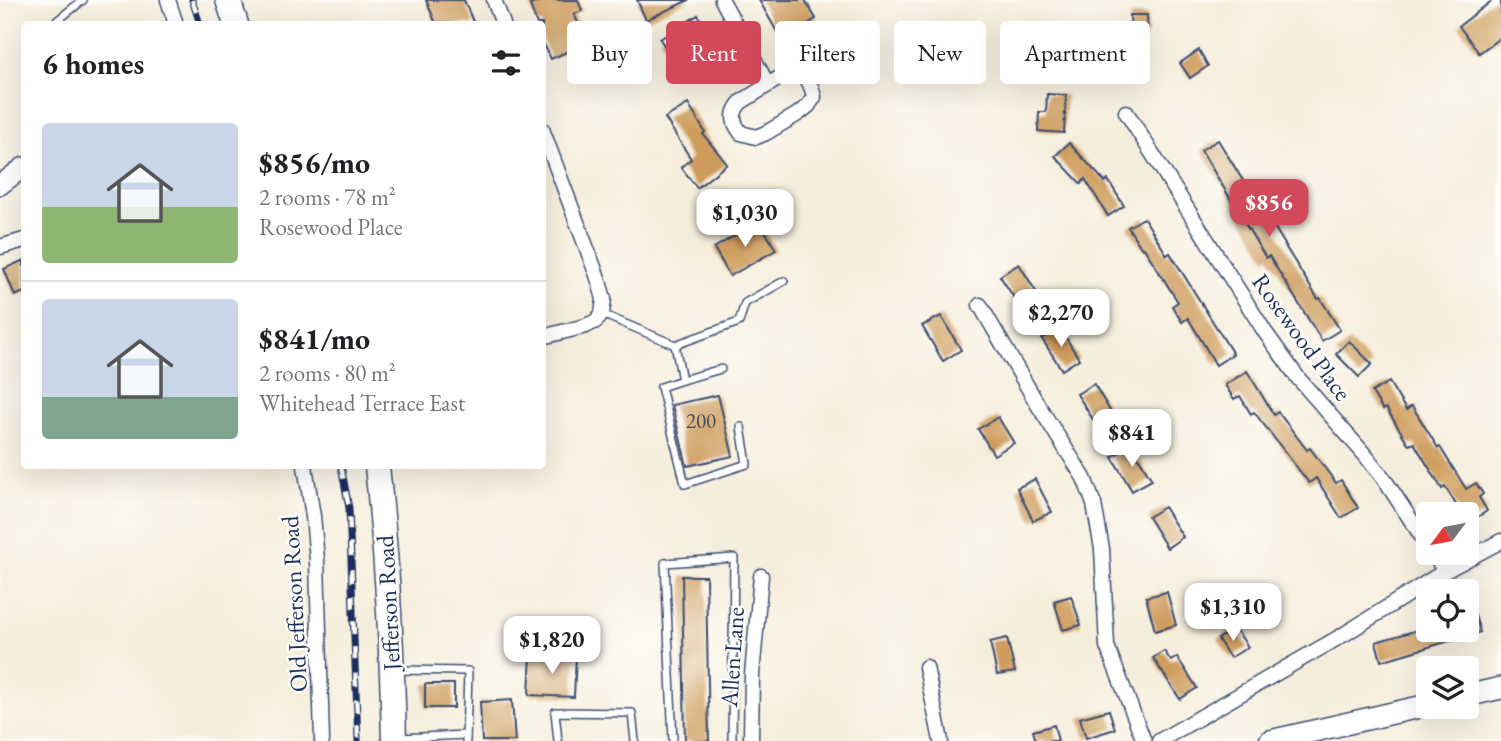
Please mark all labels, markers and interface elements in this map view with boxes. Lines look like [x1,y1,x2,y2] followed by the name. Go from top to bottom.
[567,21,652,84] chip: Buy
[666,21,761,84] chip: Rent
[775,21,880,84] chip: Filters
[894,21,986,84] chip: New
[1000,21,1150,84] chip: Apartment
[42,44,144,83] text: 6 homes
[487,44,525,82] icon: filters
[259,143,370,182] text: $856/mo
[98,151,182,235] icon: home
[1228,180,1310,239] pin: $856
[259,182,396,212] text: 2 rooms · 78 m²
[1245,187,1293,217] text: $856
[688,190,802,249] pin: $1,030
[713,197,777,227] text: $1,030
[259,212,403,242] text: Rosewood Place
[1245,267,1359,407] street label: Rosewood Place
[1004,290,1118,349] pin: $2,270
[1029,297,1093,327] text: $2,270
[259,319,370,358] text: $841/mo
[98,327,182,411] icon: home
[259,358,396,388] text: 2 rooms · 80 m²
[259,388,465,418] text: Whitehead Terrace East
[686,407,716,434] house number: 200
[1091,410,1173,469] pin: $841
[1108,417,1156,447] text: $841
[1416,502,1479,565] north arrow
[1416,502,1479,719] map controls
[274,514,314,693] street label: Old Jefferson Road
[369,534,407,673] street label: Jefferson Road
[1416,579,1479,642] button: locate
[1176,584,1290,643] pin: $1,310
[1201,591,1265,621] text: $1,310
[713,606,751,709] street label: Allen Lane
[495,616,609,676] pin: $1,820
[520,624,584,654] text: $1,820
[1416,656,1479,719] button: layers

